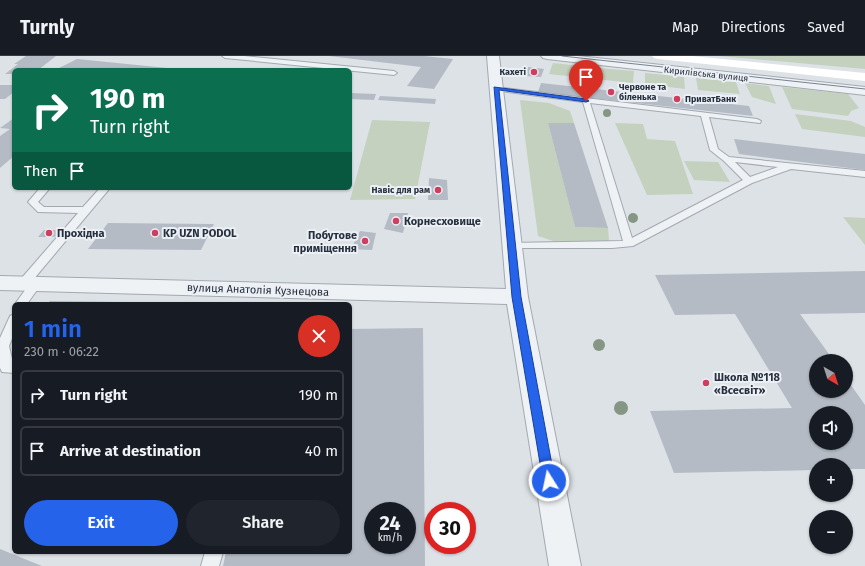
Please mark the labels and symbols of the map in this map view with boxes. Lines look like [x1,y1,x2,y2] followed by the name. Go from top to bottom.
[569,60,603,101] pin
[663,65,749,83] street label: Кирилівська вулиця
[500,67,526,77] place label: Кахеті
[529,67,539,77] marker: Кахеті
[619,82,666,102] place label: Червоне та біленька
[606,87,616,97] marker: Червоне та біленька
[672,94,682,104] marker: ПриватБанк
[685,94,736,104] place label: ПриватБанк
[371,185,430,195] place label: Навіс для рам
[433,185,443,195] marker: Навіс для рам
[404,215,481,228] place label: Корнесховище
[391,216,401,226] marker: Корнесховище
[57,227,104,240] place label: Прохідна
[163,227,237,240] place label: KP UZN PODOL
[44,228,54,238] marker: Прохідна
[150,228,160,238] marker: KP UZN PODOL
[293,229,357,255] place label: Побутове приміщення
[360,236,370,246] marker: Побутове приміщення
[187,281,329,299] street label: вулиця Анатолія Кузнецова
[809,354,853,398] north arrow
[714,371,781,397] place label: Школа №118 «Всесвіт»
[701,378,711,388] marker: Школа №118 «Всесвіт»
[528,460,570,502] position arrow
[424,502,476,554] speed limit sign: 30

